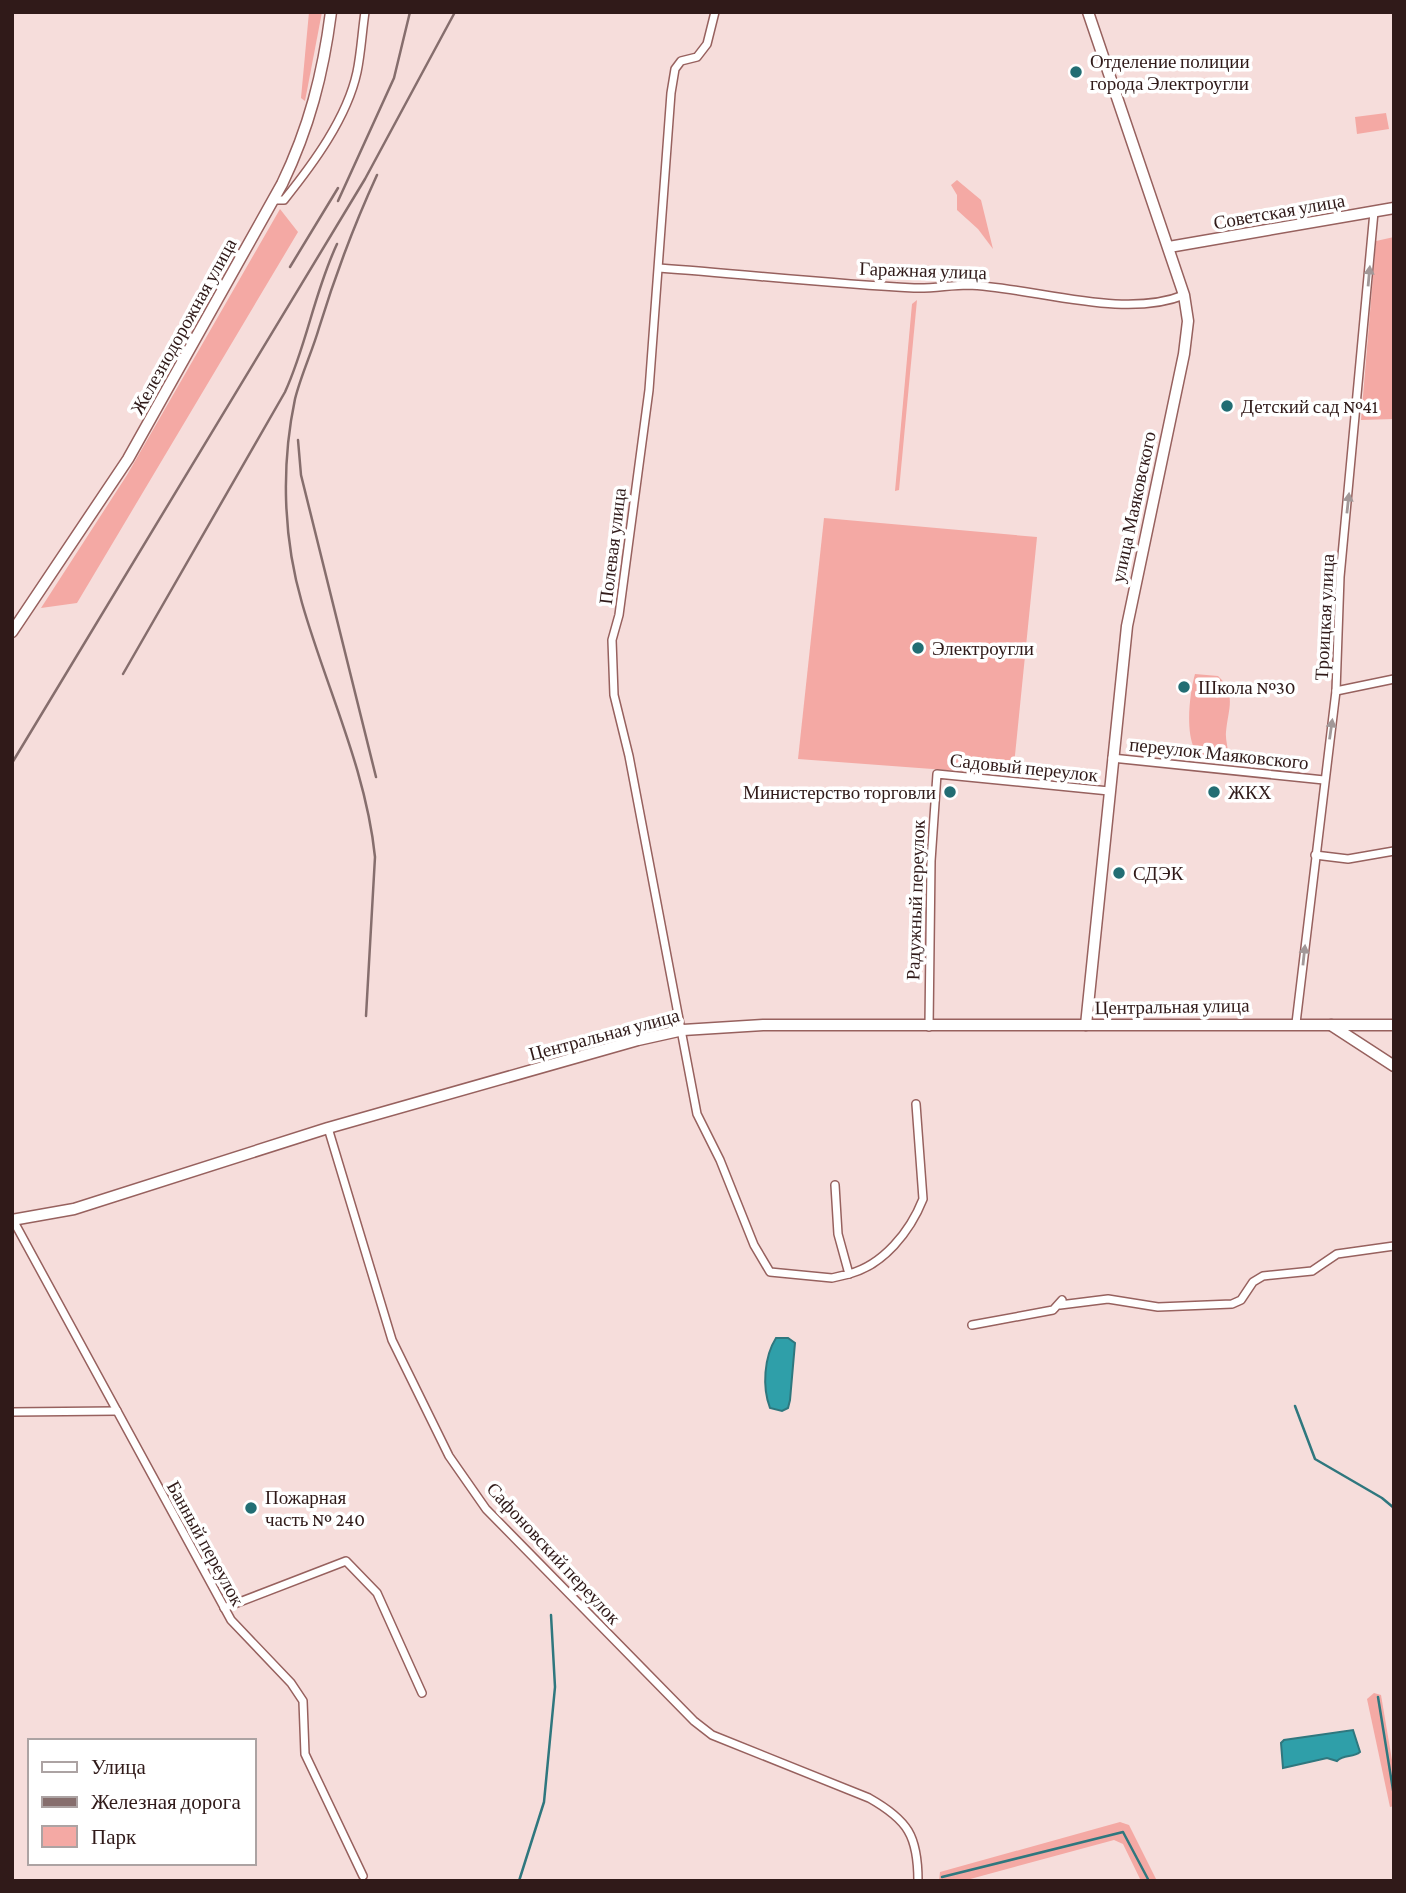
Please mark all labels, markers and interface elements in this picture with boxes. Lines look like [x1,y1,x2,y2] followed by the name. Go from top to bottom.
[1090,51,1250,94] place label: Отделение полиции города Электроугли
[1068,64,1084,80] marker: Отделение полиции города Электроугли
[1212,190,1347,233] street label: Советская улица
[126,234,241,418] street label: Железнодорожная улица
[859,258,988,283] street label: Гаражная улица
[1364,265,1375,287] one-way arrow
[1241,396,1378,417] place label: Детский сад №41
[1219,398,1235,414] marker: Детский сад №41
[1107,430,1160,585] street label: улица Маяковского
[595,486,630,606] street label: Полевая улица
[1343,491,1354,513] one-way arrow
[1311,553,1338,681] street label: Троицкая улица
[932,638,1034,659] place label: Электроугли
[910,640,926,656] marker: Электроугли
[1198,677,1296,698] place label: Школа №30
[1176,679,1192,695] marker: Школа №30
[1325,718,1336,740] one-way arrow
[1128,734,1310,773] street label: переулок Маяковского
[949,749,1100,786] street label: Садовый переулок
[743,782,936,803] place label: Министерство торговли
[1228,782,1272,803] place label: ЖКХ
[942,784,958,800] marker: Министерство торговли
[1206,784,1222,800] marker: ЖКХ
[902,819,929,981] street label: Радужный переулок
[1133,863,1184,884] place label: СДЭК
[1111,865,1127,881] marker: СДЭК
[1298,944,1309,966] one-way arrow
[1094,995,1250,1018] street label: Центральная улица
[527,1004,682,1065] street label: Центральная улица
[163,1477,249,1610] street label: Банный переулок
[483,1478,625,1629] street label: Сафоновский переулок
[265,1487,365,1530] place label: Пожарная часть № 240
[243,1500,259,1516] marker: Пожарная часть № 240
[28,1739,256,1865] legend
[91,1755,146,1779] text: Улица
[91,1790,241,1814] text: Железная дорога
[91,1825,137,1849] text: Парк

